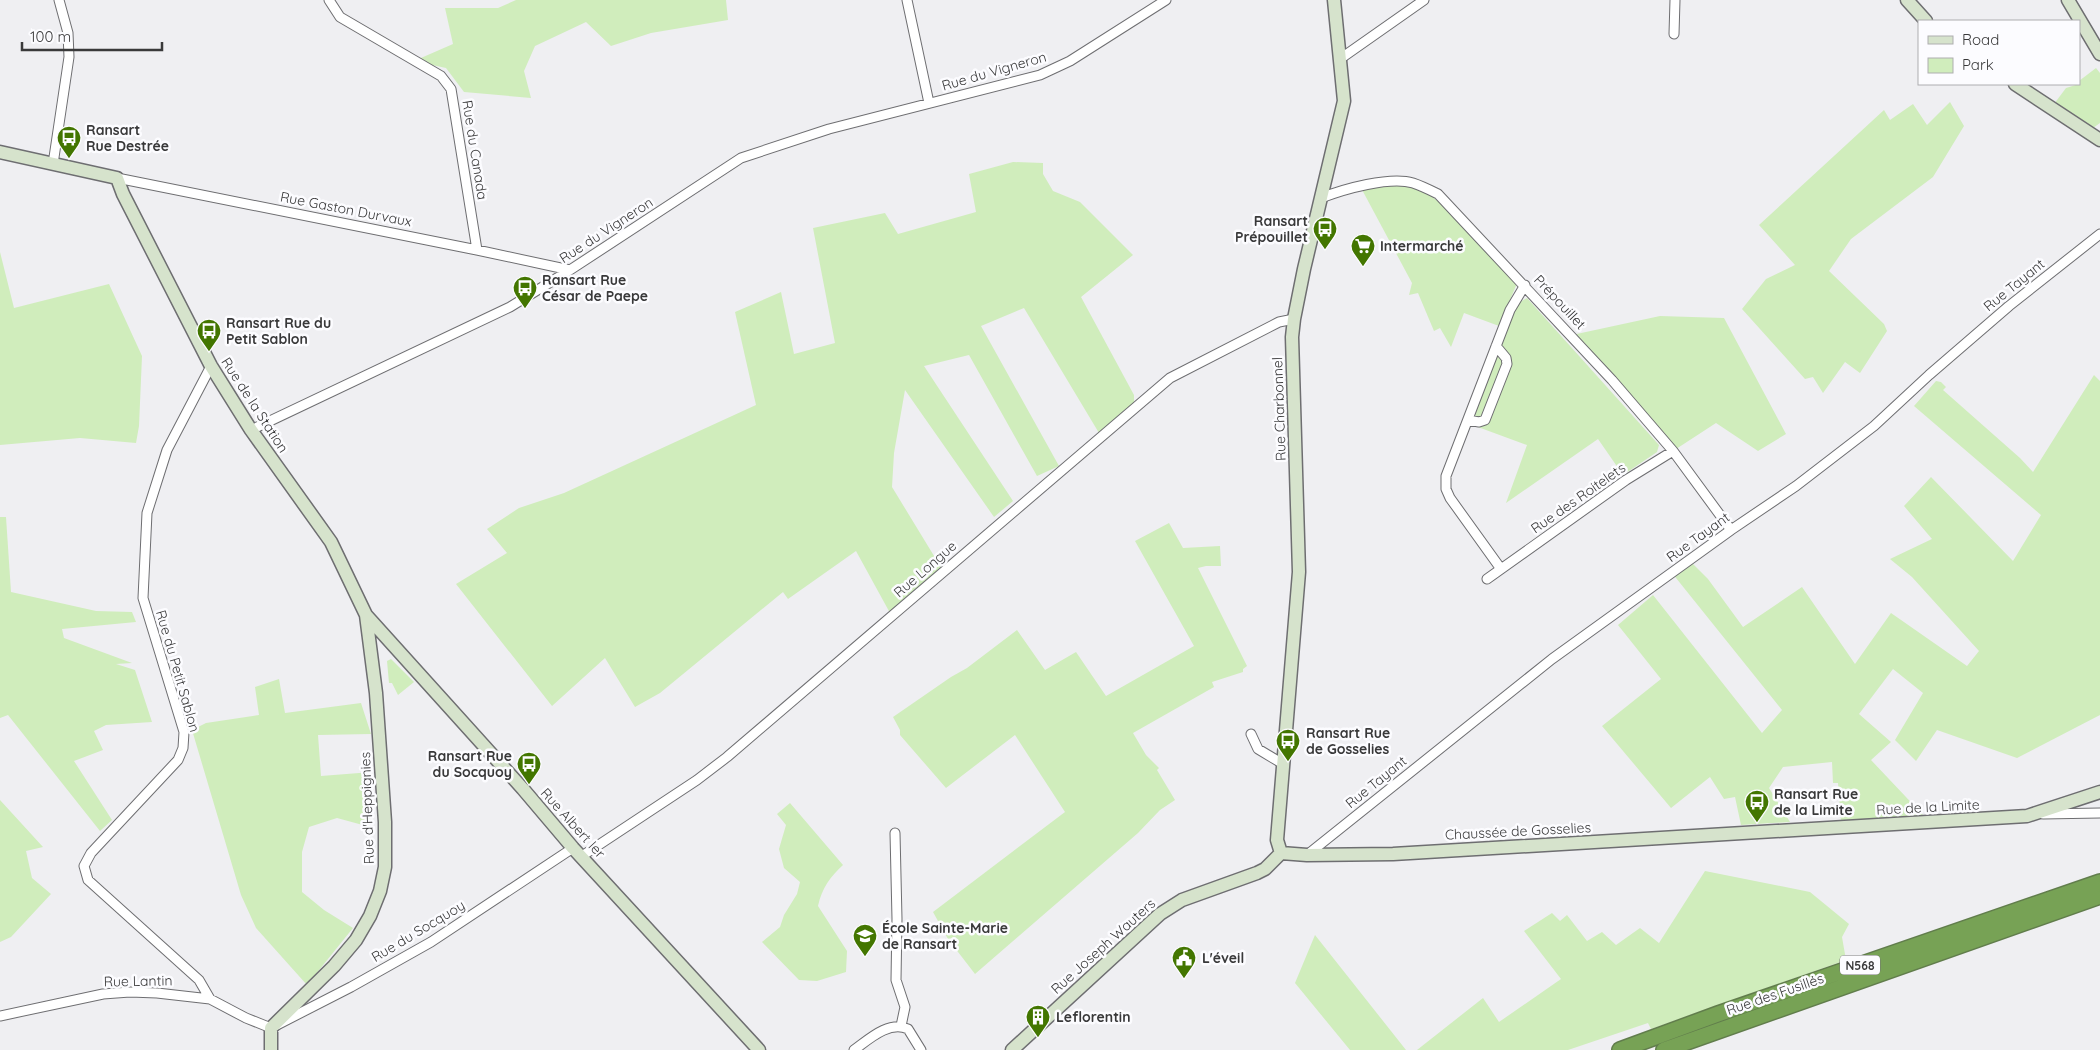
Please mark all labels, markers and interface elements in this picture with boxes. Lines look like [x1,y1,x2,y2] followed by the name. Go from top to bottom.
[22,20,162,52] scale bar
[1918,20,2080,85] legend
[30,27,71,46] text: 100 m
[1962,30,1999,49] text: Road
[940,47,1048,95] street label: Rue du Vigneron
[1962,55,1994,74] text: Park
[458,99,492,201] street label: Rue du Canada
[86,121,169,155] place label: Ransart Rue Destrée
[56,125,82,159] bus stop icon: Ransart Rue Destrée
[279,187,413,231] street label: Rue Gaston Durvaux
[556,193,656,267] street label: Rue du Vigneron
[1235,212,1308,246] place label: Ransart Prépouillet
[1312,216,1338,250] bus stop icon: Ransart Prépouillet
[1350,233,1376,267] supermarket icon: Intermarché
[1380,237,1463,255] place label: Intermarché
[1980,255,2049,315] street label: Rue Tayant
[542,271,648,305] place label: Ransart Rue César de Paepe
[1530,271,1590,333] street label: Prépouillet
[512,275,538,309] bus stop icon: Ransart Rue César de Paepe
[226,314,331,348] place label: Ransart Rue du Petit Sablon
[196,318,222,352] bus stop icon: Ransart Rue du Petit Sablon
[217,354,293,456] street label: Rue de la Station
[1268,357,1290,461] street label: Rue Charbonnel
[1527,459,1629,537] street label: Rue des Roitelets
[1663,508,1733,566] street label: Rue Tayant
[890,537,960,601] street label: Rue Longue
[152,608,204,734] street label: Rue du Petit Sablon
[1306,724,1390,758] place label: Ransart Rue de Gosselies
[1275,728,1301,762] bus stop icon: Ransart Rue de Gosselies
[428,747,512,781] place label: Ransart Rue du Socquoy
[516,751,542,785] bus stop icon: Ransart Rue du Socquoy
[356,752,378,864] street label: Rue d'Heppignies
[1342,752,1411,812] street label: Rue Tayant
[537,784,610,862] street label: Rue Albert Ier
[1774,785,1858,819] place label: Ransart Rue de la Limite
[1744,789,1770,823] bus stop icon: Ransart Rue de la Limite
[1876,795,1980,819] street label: Rue de la Limite
[1444,818,1592,844] street label: Chaussée de Gosselies
[1047,894,1159,998] street label: Rue Joseph Wauters
[368,896,468,966] street label: Rue du Socquoy
[882,919,1008,953] place label: École Sainte-Marie de Ransart
[852,923,878,957] school or university icon: École Sainte-Marie de Ransart
[1171,945,1197,979] public building icon: L'éveil
[1202,949,1244,967] place label: L'éveil
[1840,956,1880,974] road number: N568
[1724,969,1826,1019] street label: Rue des Fusillés
[103,971,173,991] street label: Rue Lantin
[1025,1004,1051,1038] building icon: Leflorentin
[1056,1008,1131,1026] place label: Leflorentin

